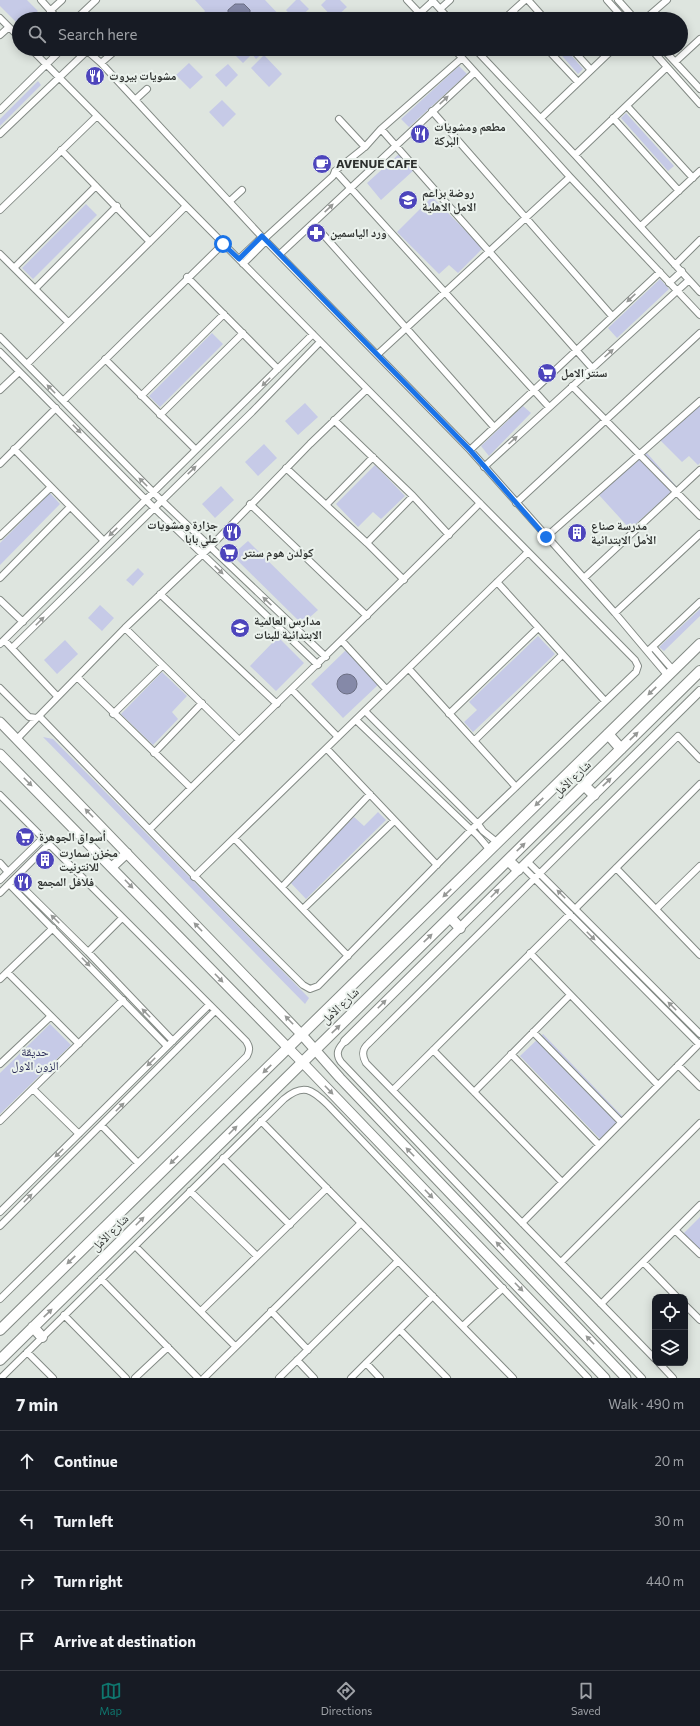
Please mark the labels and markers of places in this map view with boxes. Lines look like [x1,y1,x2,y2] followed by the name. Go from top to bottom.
[84,65,106,87] restaurant icon: مشويات بيروت
[109,68,177,83] place label: مشويات بيروت
[434,119,506,148] place label: مطعم ومشويات البركة
[409,123,431,145] restaurant icon: مطعم ومشويات البركة
[311,153,333,175] cafe icon: AVENUE CAFE
[336,156,417,170] place label: AVENUE CAFE
[422,185,476,215] place label: روضة براعم الامل الاهلية
[397,189,419,211] school or university icon: روضة براعم الامل الاهلية
[305,222,327,244] pharmacy icon: ورد الياسمين
[330,225,387,241] place label: ورد الياسمين
[536,362,558,384] supermarket icon: سنتر الامل
[561,365,607,381] place label: سنتر الامل
[147,517,218,549] place label: جزارة ومشويات علي بابا
[591,518,656,548] place label: مدرسة صناع الأمل الابتدائية
[221,521,243,543] restaurant icon: جزارة ومشويات علي بابا
[566,522,588,544] building icon: مدرسة صناع الأمل الابتدائية
[218,542,240,564] supermarket icon: كولدن هوم سنتر
[242,545,314,561] place label: كولدن هوم سنتر
[254,613,322,642] place label: مدارس العالمية الابتدائية للبنات
[229,617,251,639] school or university icon: مدارس العالمية الابتدائية للبنات
[14,826,36,848] supermarket icon: أسواق الجوهرة
[39,829,106,845] place label: أسواق الجوهرة
[59,845,118,874] place label: مخزن سمارت للانترنيت
[34,849,56,871] building icon: مخزن سمارت للانترنيت
[12,871,34,893] restaurant icon: فلافل المجمع
[37,874,94,890] place label: فلافل المجمع

